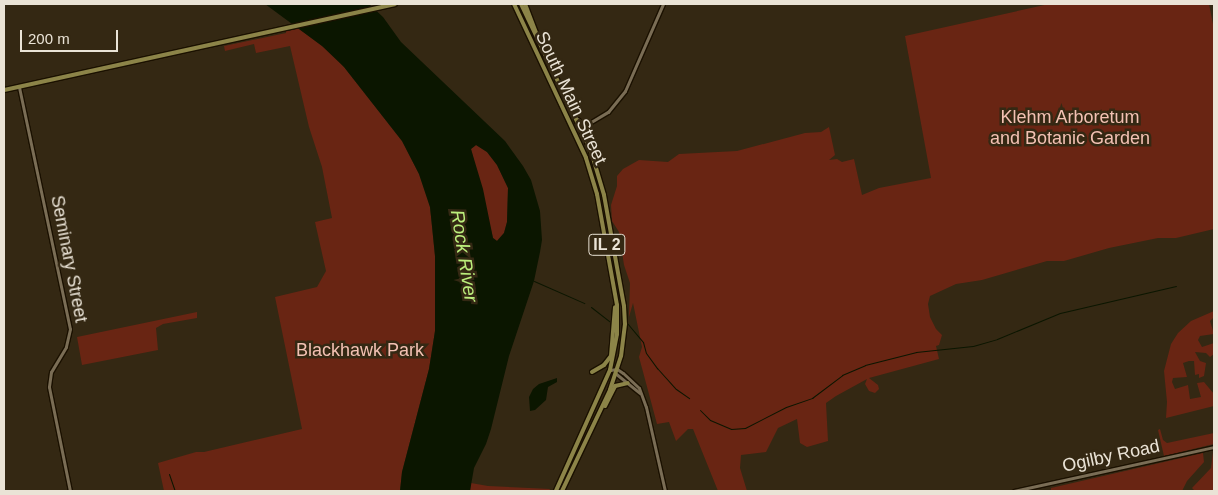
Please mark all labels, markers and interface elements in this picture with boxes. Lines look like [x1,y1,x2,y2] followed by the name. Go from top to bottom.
[22,20,120,52] scale bar
[531,28,611,168] street label: South Main Street
[28,30,70,47] text: 200 m
[990,107,1150,150] park label: Klehm Arboretum and Botanic Garden
[46,194,92,324] street label: Seminary Street
[445,208,483,304] water label: Rock River
[587,232,627,258] road number: IL 2
[296,339,424,361] park label: Blackhawk Park
[1060,435,1162,477] street label: Ogilby Road

